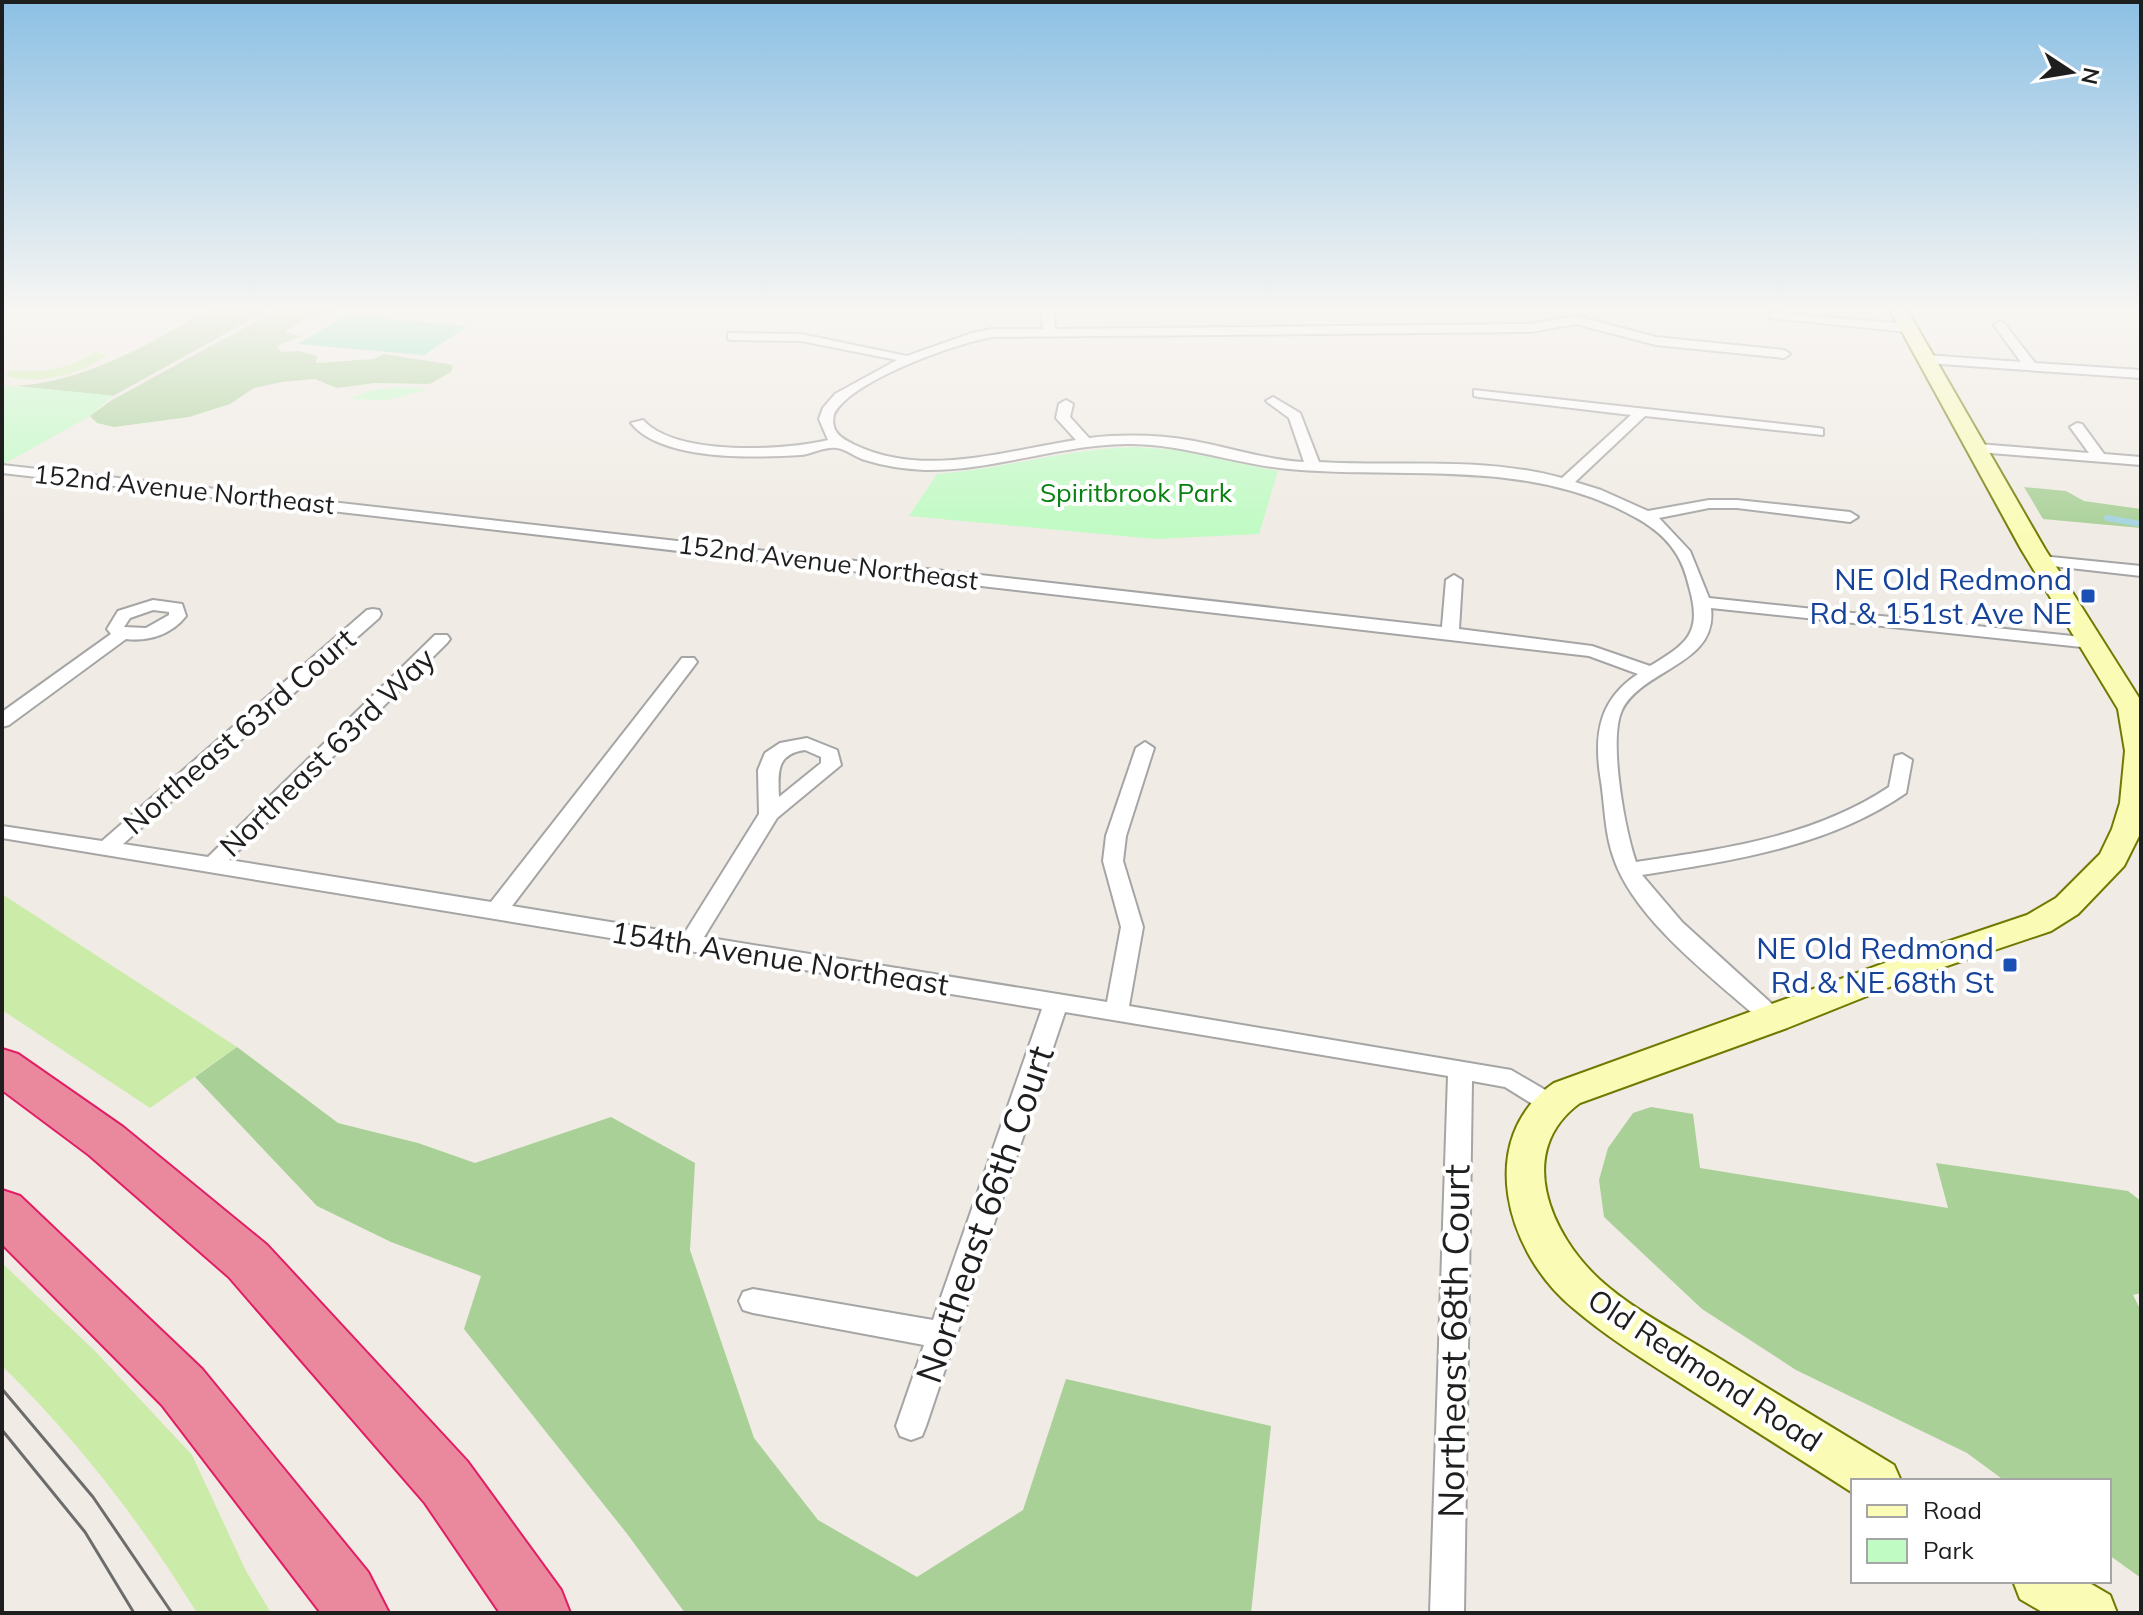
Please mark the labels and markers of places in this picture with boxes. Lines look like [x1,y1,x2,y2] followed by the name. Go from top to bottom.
[1810,560,2072,632] place label: NE Old Redmond Rd & 151st Ave NE
[2079,587,2097,605] marker: NE Old Redmond Rd & 151st Ave NE
[1756,929,1994,1001] place label: NE Old Redmond Rd & NE 68th St
[2001,956,2019,974] marker: NE Old Redmond Rd & NE 68th St

